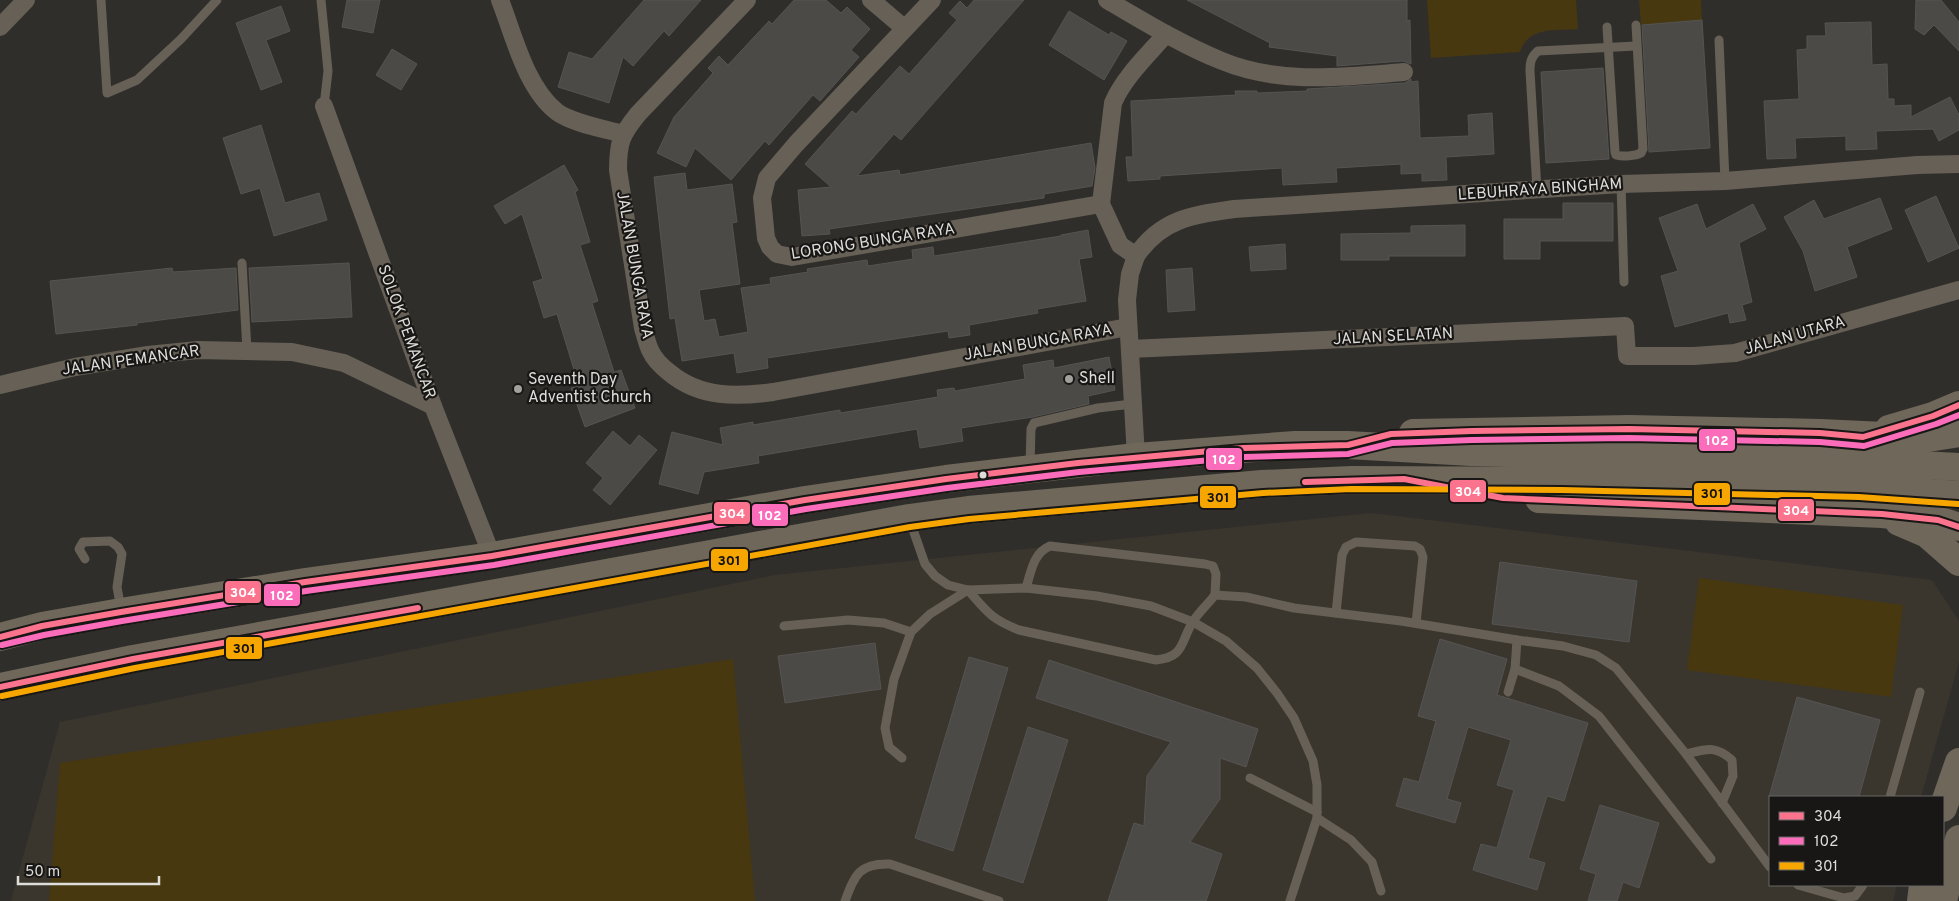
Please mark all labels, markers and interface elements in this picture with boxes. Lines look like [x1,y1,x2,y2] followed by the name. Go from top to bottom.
[1457,174,1623,206] street label: LEBUHRAYA BINGHAM
[611,189,657,341] street label: JALAN BUNGA RAYA
[790,219,956,265] street label: LORONG BUNGA RAYA
[372,262,440,402] street label: SOLOK PEMANCAR
[1742,312,1848,360] street label: JALAN UTARA
[962,320,1114,366] street label: JALAN BUNGA RAYA
[1332,324,1454,350] street label: JALAN SELATAN
[61,341,201,381] street label: JALAN PEMANCAR
[1079,369,1115,389] place label: Shell
[528,370,652,408] place label: Seventh Day Adventist Church
[1063,373,1075,385] marker: Shell
[512,383,524,395] marker: Seventh Day Adventist Church
[1698,428,1736,452] line badge: 102
[1705,433,1729,450] text: 102
[1205,447,1243,471] line badge: 102
[1212,452,1236,469] text: 102
[978,470,988,480] unlabelled marker
[1449,479,1487,503] line badge: 304
[1693,482,1731,506] line badge: 301
[1455,484,1481,501] text: 304
[1199,485,1237,509] line badge: 301
[1701,486,1723,503] text: 301
[1207,490,1229,507] text: 301
[1777,498,1815,522] line badge: 304
[713,501,751,525] line badge: 304
[751,503,789,527] line badge: 102
[1783,503,1809,520] text: 304
[719,506,745,523] text: 304
[758,508,782,525] text: 102
[710,548,749,572] line badge: 301
[718,553,740,570] text: 301
[224,580,262,604] line badge: 304
[263,583,301,607] line badge: 102
[230,585,256,602] text: 304
[270,588,294,605] text: 102
[225,636,263,660] line badge: 301
[233,641,255,658] text: 301
[1769,796,1944,886] legend
[1814,808,1842,827] text: 304
[1814,833,1838,852] text: 102
[18,854,159,886] scale bar
[1814,858,1838,877] text: 301
[25,863,60,882] text: 50 m

